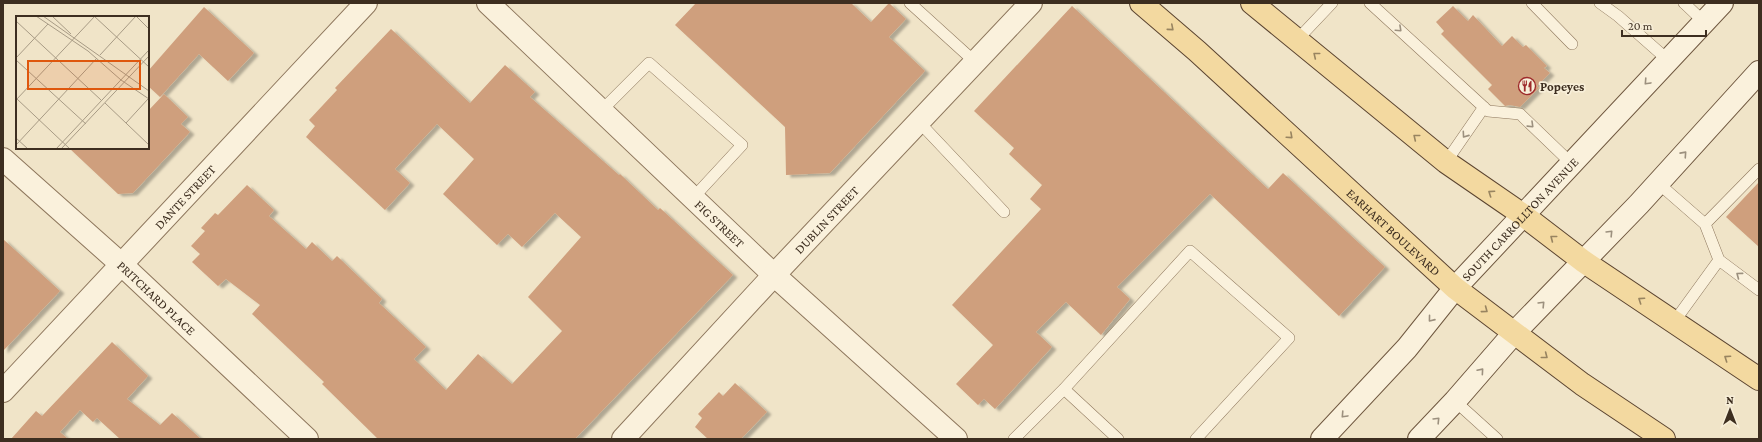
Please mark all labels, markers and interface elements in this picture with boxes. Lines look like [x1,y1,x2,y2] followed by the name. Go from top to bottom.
[1622,12,1706,38] scale bar
[16,16,149,149] inset map
[1628,19,1653,33] text: 20 m
[1166,24,1173,31] one-way arrow
[1394,24,1402,32] one-way arrow
[1313,53,1320,60] one-way arrow
[1517,76,1537,96] restaurant icon: Popeyes
[1644,77,1652,85] one-way arrow
[1540,79,1584,94] place label: Popeyes
[1526,120,1534,128] one-way arrow
[1463,130,1470,137] one-way arrow
[1285,132,1293,139] one-way arrow
[1414,135,1421,142] one-way arrow
[1680,151,1687,159] one-way arrow
[1458,154,1581,284] street label: SOUTH CARROLLTON AVENUE
[151,161,218,232] street label: DANTE STREET
[791,183,862,257] street label: DUBLIN STREET
[1344,185,1444,279] street label: EARHART BOULEVARD
[1488,190,1495,198] one-way arrow
[692,197,748,251] street label: FIG STREET
[1605,230,1613,238] one-way arrow
[1551,236,1558,243] one-way arrow
[115,257,199,338] street label: PRITCHARD PLACE
[1736,272,1743,280] one-way arrow
[1639,298,1646,305] one-way arrow
[1537,301,1545,309] one-way arrow
[1480,306,1487,313] one-way arrow
[1428,314,1435,321] one-way arrow
[1541,352,1548,359] one-way arrow
[1724,356,1731,363] one-way arrow
[1476,369,1483,376] one-way arrow
[1710,390,1750,430] north arrow
[1726,394,1734,406] text: N
[1342,411,1349,418] one-way arrow
[1432,417,1440,425] one-way arrow

